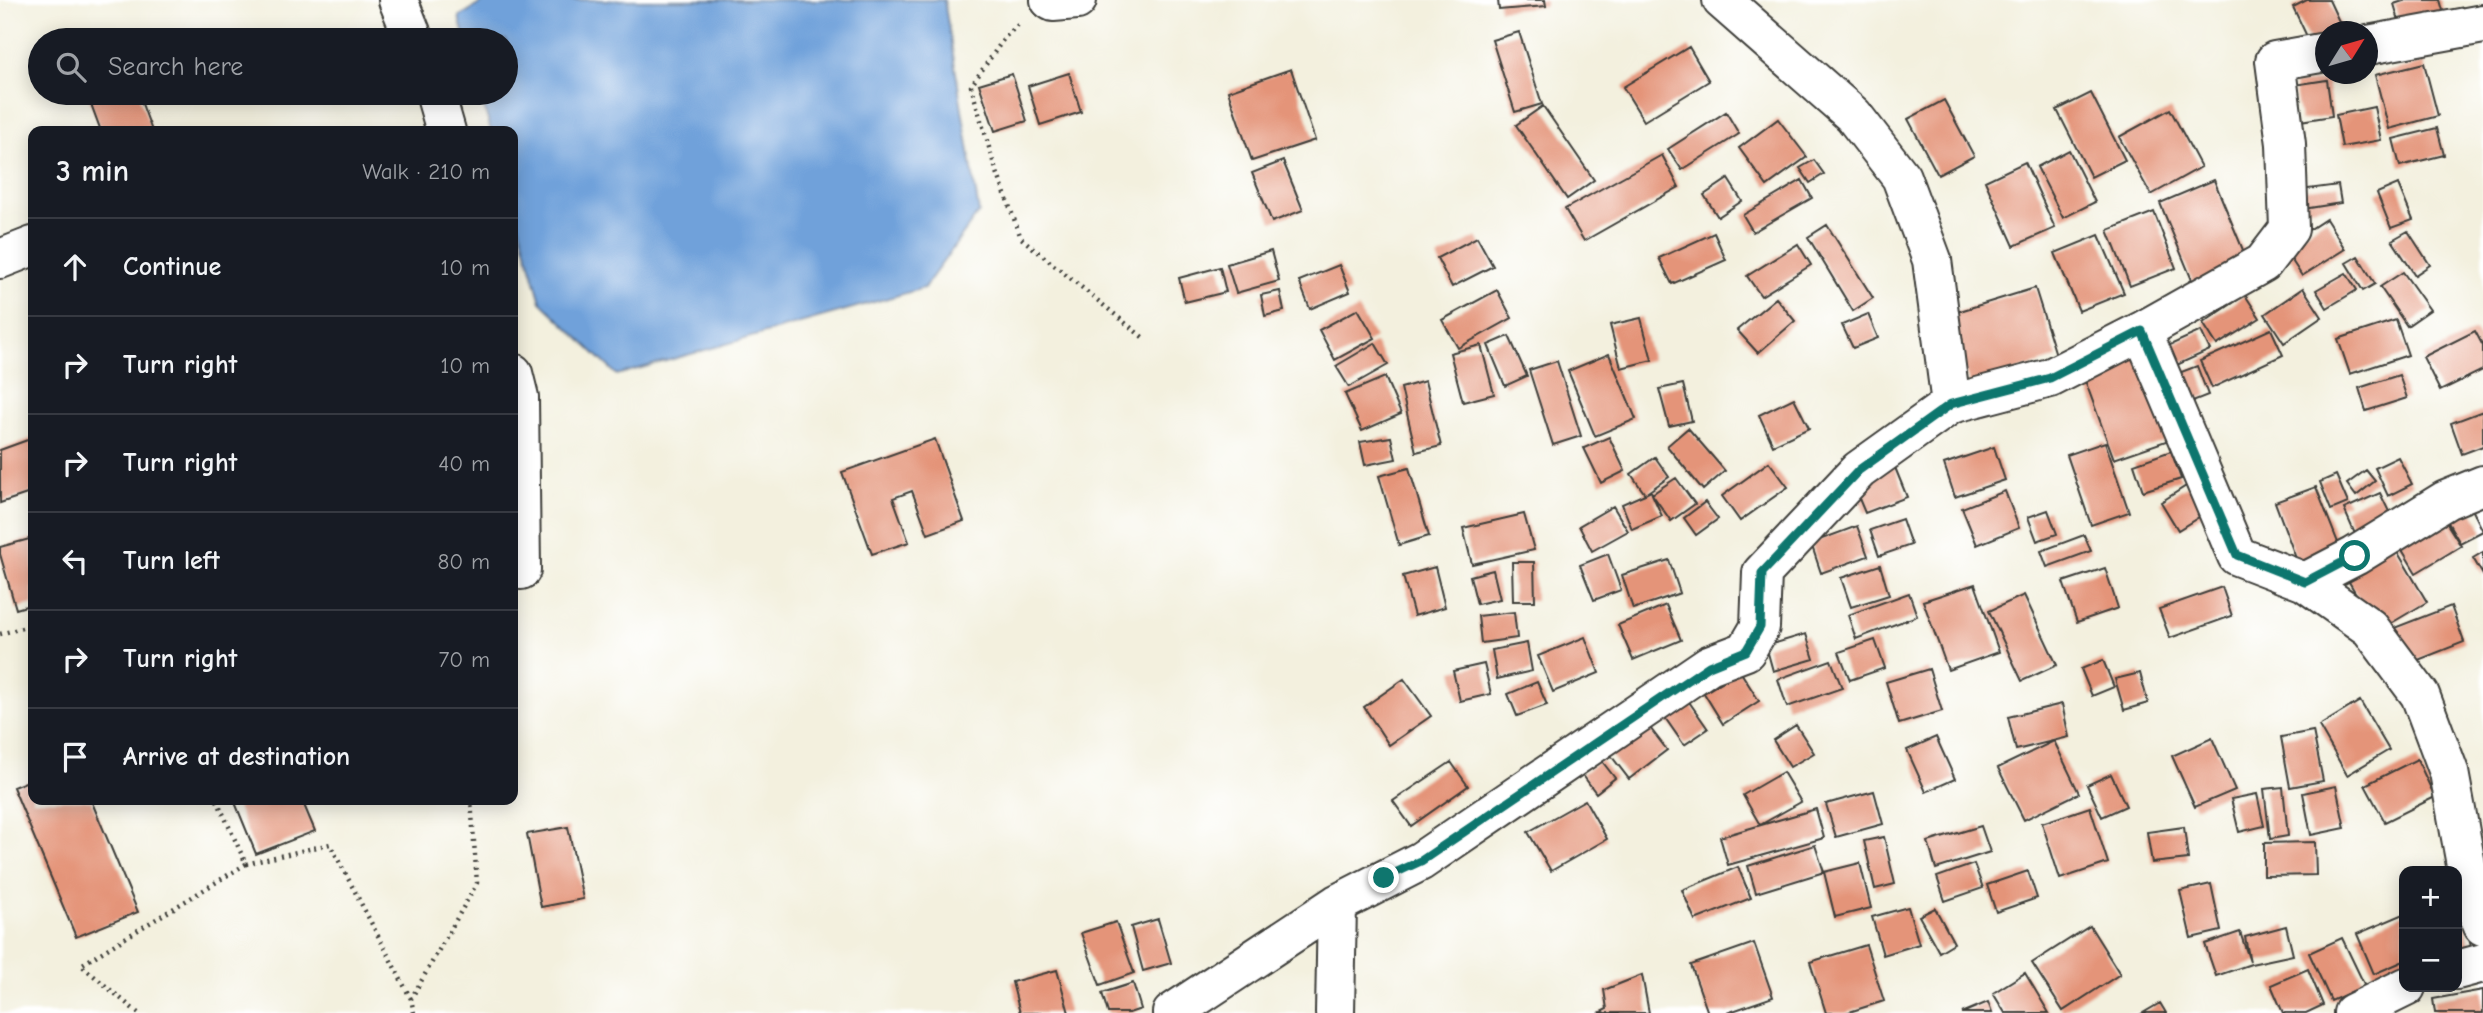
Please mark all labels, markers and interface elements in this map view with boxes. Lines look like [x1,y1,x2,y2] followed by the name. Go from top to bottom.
[2315,21,2378,84] north arrow
[28,28,518,105] search box
[52,48,90,86] icon: search
[108,52,243,82] text: Search here
[56,154,129,189] text: 3 min
[362,158,490,185] text: Walk · 210 m
[56,248,94,286] icon: ahead
[123,252,221,282] text: Continue
[440,254,490,281] text: 10 m
[56,346,94,384] icon: right
[123,350,237,380] text: Turn right
[440,352,490,379] text: 10 m
[56,444,94,482] icon: right
[123,448,237,478] text: Turn right
[438,450,490,477] text: 40 m
[2339,540,2370,571] route start
[56,542,94,580] icon: left
[123,546,220,576] text: Turn left
[437,548,490,575] text: 80 m
[56,640,94,678] icon: right
[123,644,237,674] text: Turn right
[438,646,490,673] text: 70 m
[56,738,94,776] icon: arrive
[123,742,350,772] text: Arrive at destination
[1368,862,1399,893] route end
[2399,866,2462,992] map controls
[2399,866,2462,929] button: +
[2399,929,2462,992] button: −

